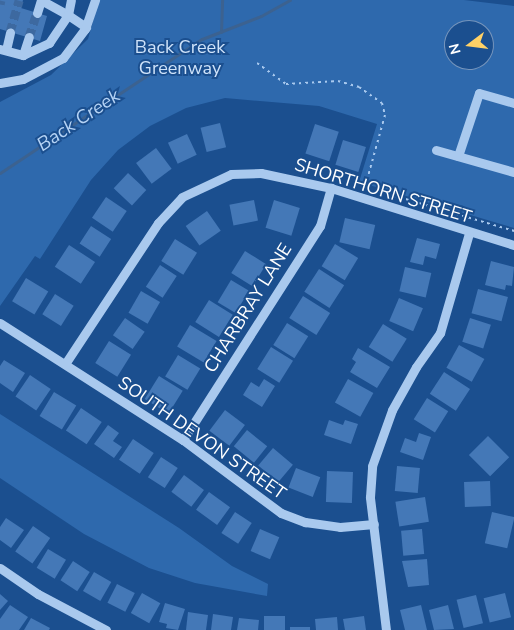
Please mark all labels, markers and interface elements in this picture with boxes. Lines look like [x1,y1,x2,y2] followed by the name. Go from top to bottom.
[444,20,494,70] north arrow
[135,37,225,80] park label: Back Creek Greenway
[444,41,466,56] text: N
[33,85,125,157] water label: Back Creek
[292,154,474,228] street label: SHORTHORN STREET
[199,239,297,377] street label: CHARBRAY LANE
[114,372,290,504] street label: SOUTH DEVON STREET

